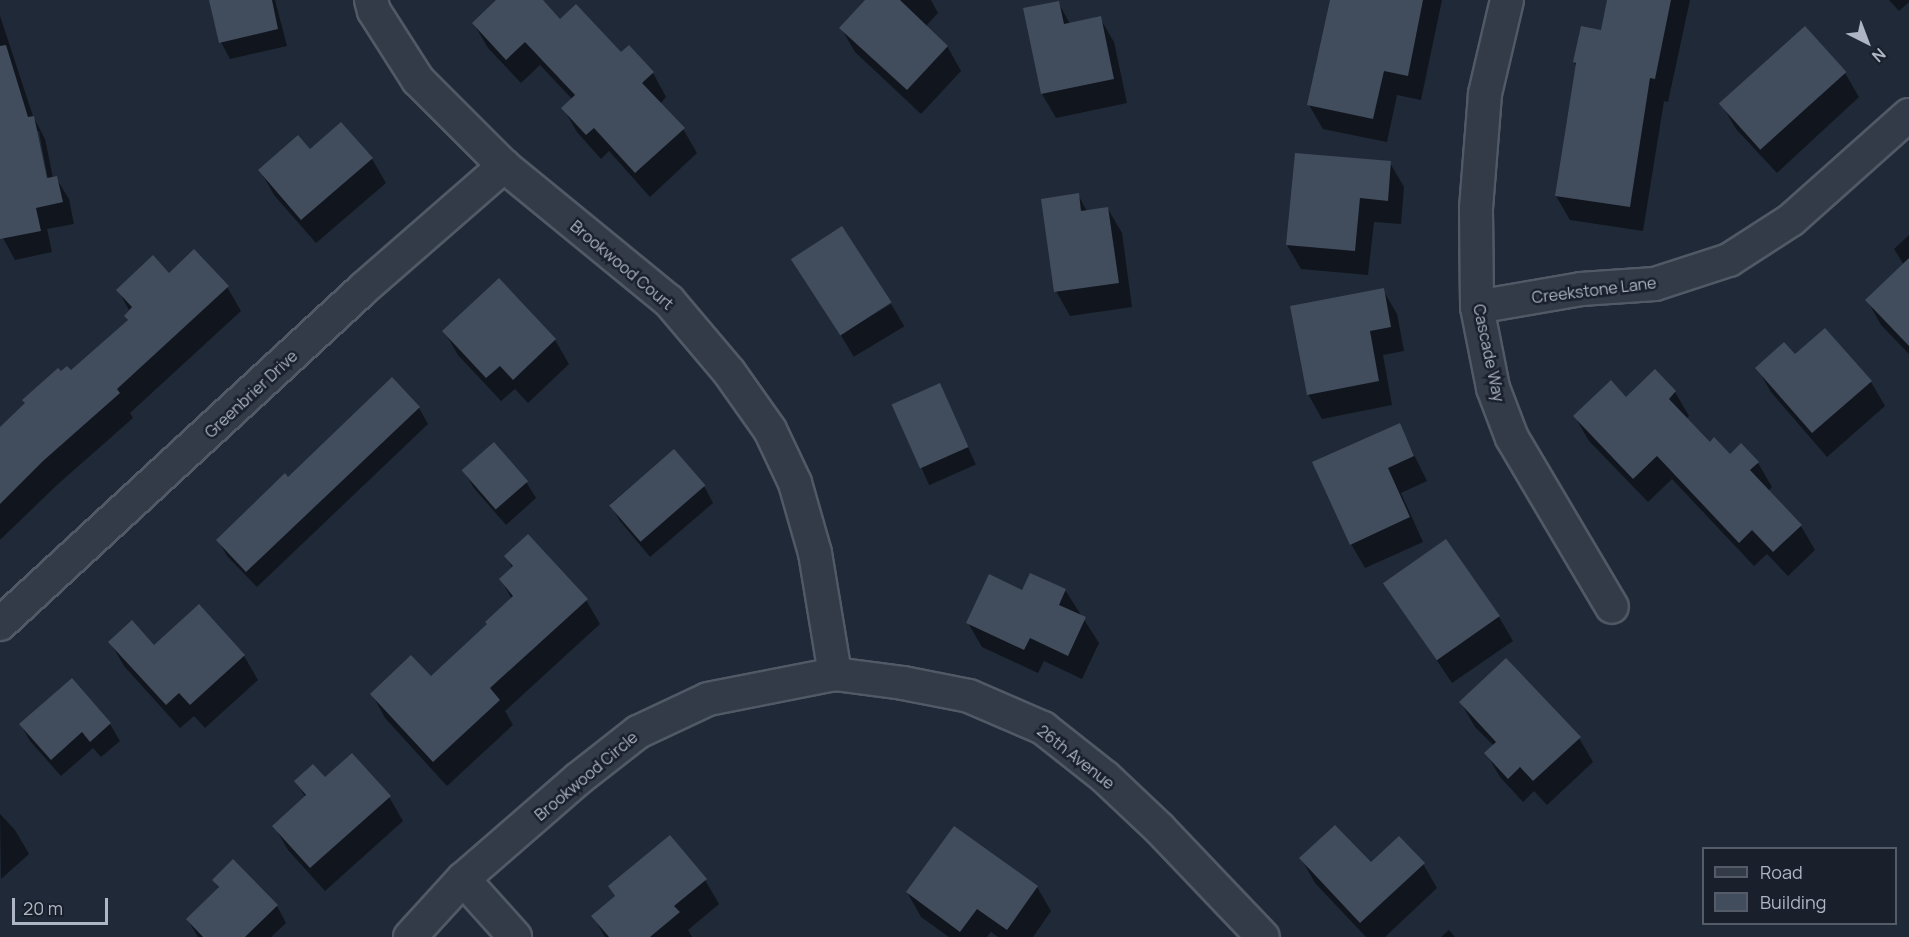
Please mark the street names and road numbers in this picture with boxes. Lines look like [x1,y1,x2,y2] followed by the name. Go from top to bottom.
[567,216,677,314] street label: Brookwood Court
[1531,273,1657,307] street label: Creekstone Lane
[1469,302,1509,404] street label: Cascade Way
[201,346,301,442] street label: Greenbrier Drive
[1033,721,1119,793] street label: 26th Avenue
[531,727,641,825] street label: Brookwood Circle

